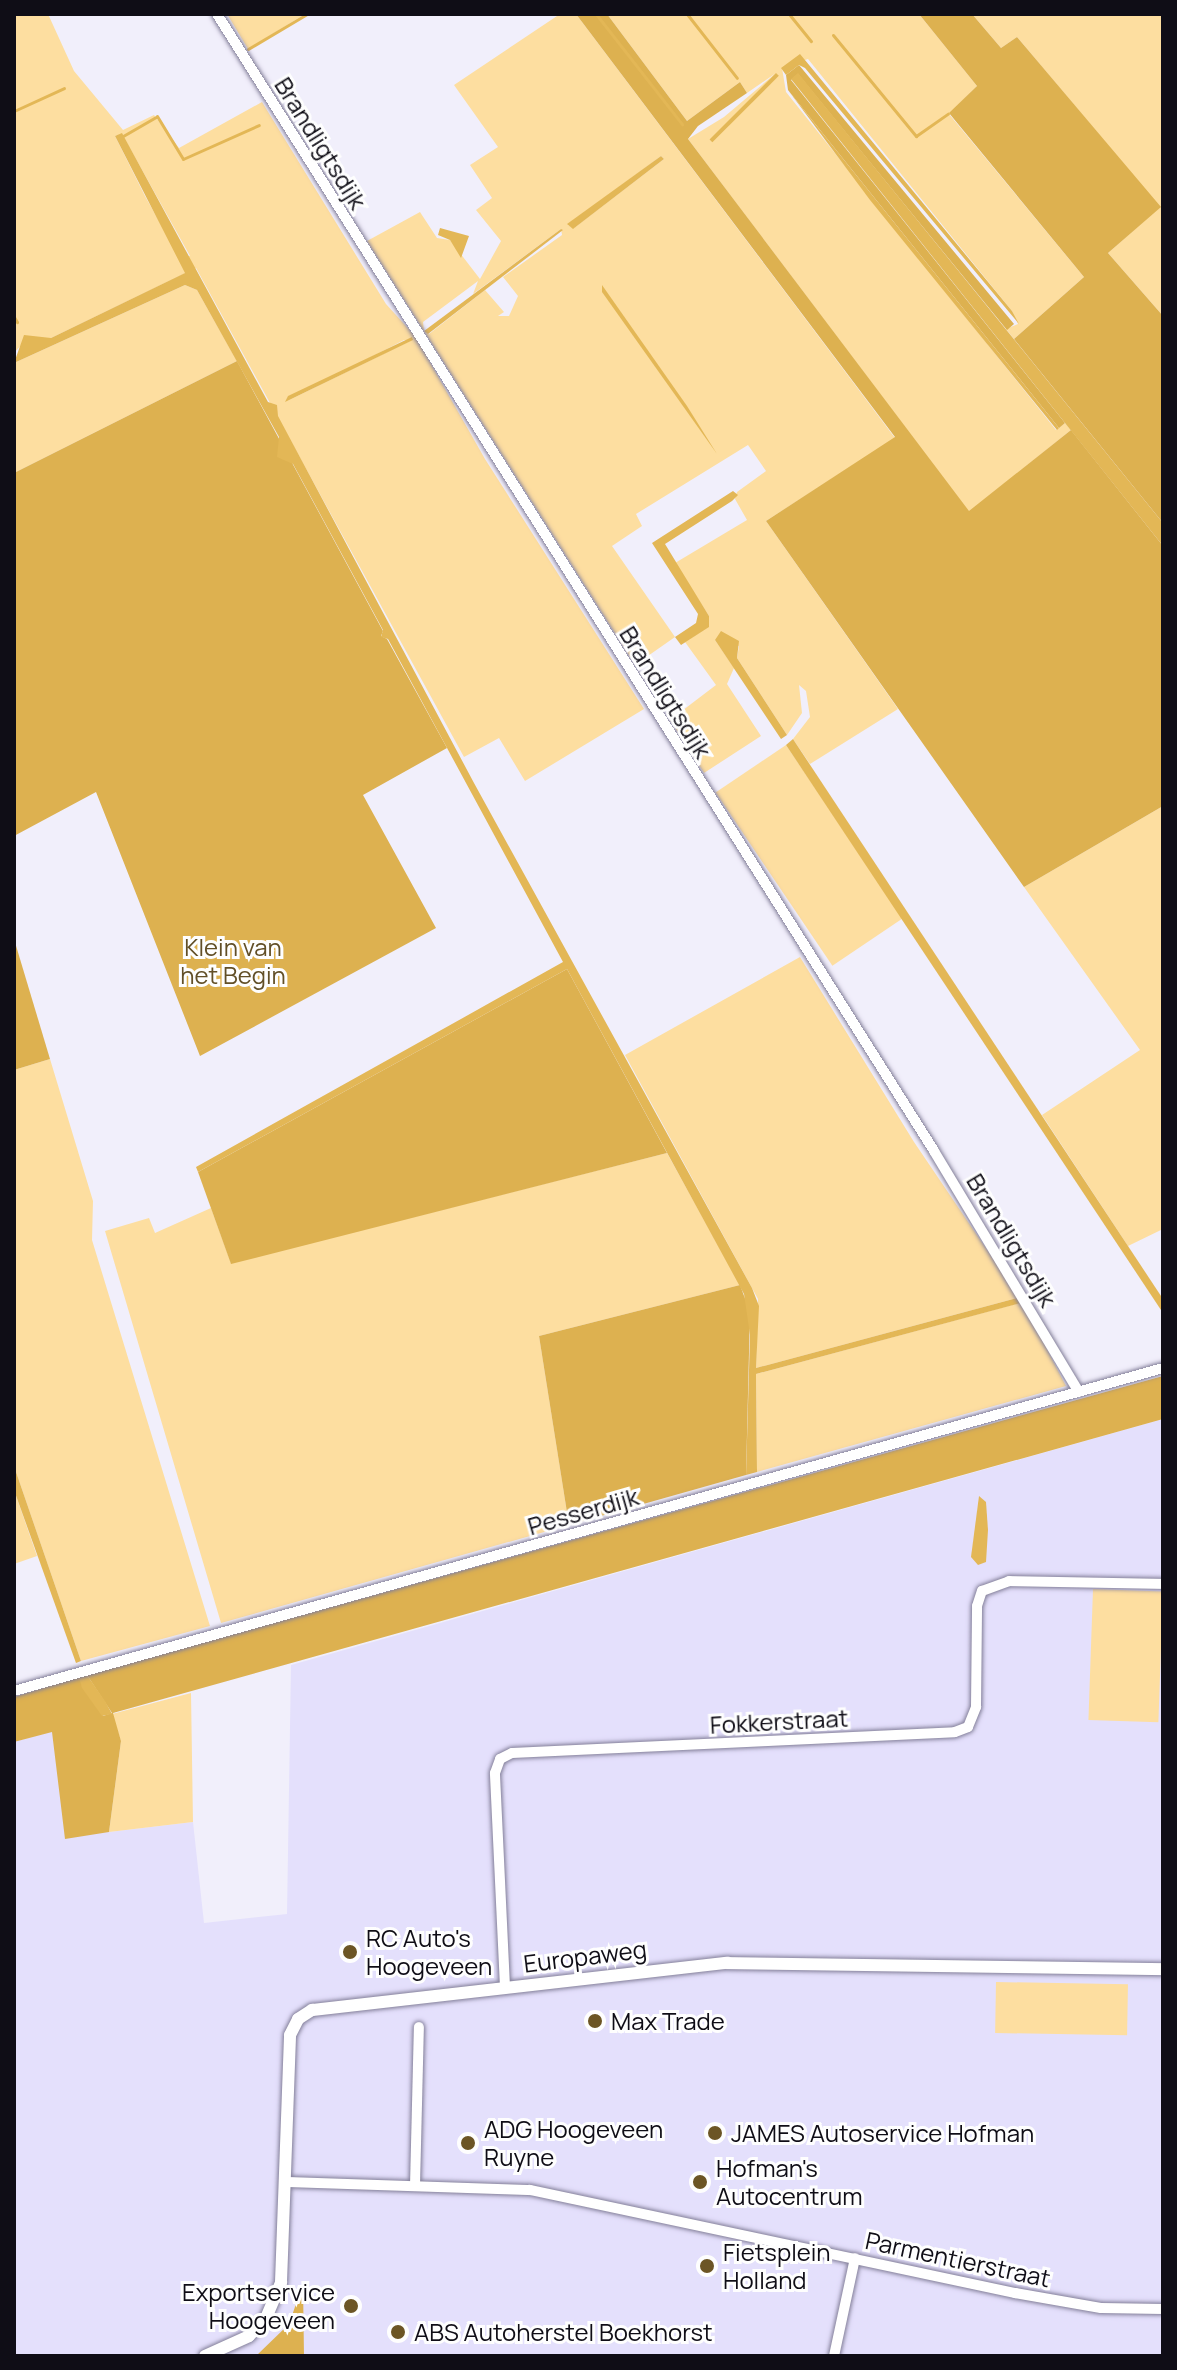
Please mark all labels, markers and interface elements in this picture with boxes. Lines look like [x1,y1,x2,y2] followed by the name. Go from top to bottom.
[269,72,373,214] street label: Brandligtsdijk
[614,621,718,763] street label: Brandligtsdijk
[180,933,286,989] park label: Klein van het Begin
[961,1168,1063,1312] street label: Brandligtsdijk
[524,1481,642,1541] street label: Pesserdijk
[709,1703,849,1739] street label: Fokkerstraat
[366,1924,492,1980] place label: RC Auto's Hoogeveen
[522,1934,648,1978] street label: Europaweg
[341,1943,359,1961] marker: RC Auto's Hoogeveen
[611,2007,725,2035] place label: Max Trade
[586,2012,604,2030] marker: Max Trade
[484,2115,663,2171] place label: ADG Hoogeveen Ruyne
[731,2119,1034,2147] place label: JAMES Autoservice Hofman
[706,2124,724,2142] marker: JAMES Autoservice Hofman
[459,2134,477,2152] marker: ADG Hoogeveen Ruyne
[716,2154,863,2210] place label: Hofman's Autocentrum
[691,2173,709,2191] marker: Hofman's Autocentrum
[863,2225,1053,2293] street label: Parmentierstraat
[723,2238,831,2294] place label: Fietsplein Holland
[698,2257,716,2275] marker: Fietsplein Holland
[182,2278,335,2334] place label: Exportservice Hoogeveen
[342,2297,360,2315] marker: Exportservice Hoogeveen
[414,2318,713,2346] place label: ABS Autoherstel Boekhorst
[389,2323,407,2341] marker: ABS Autoherstel Boekhorst

